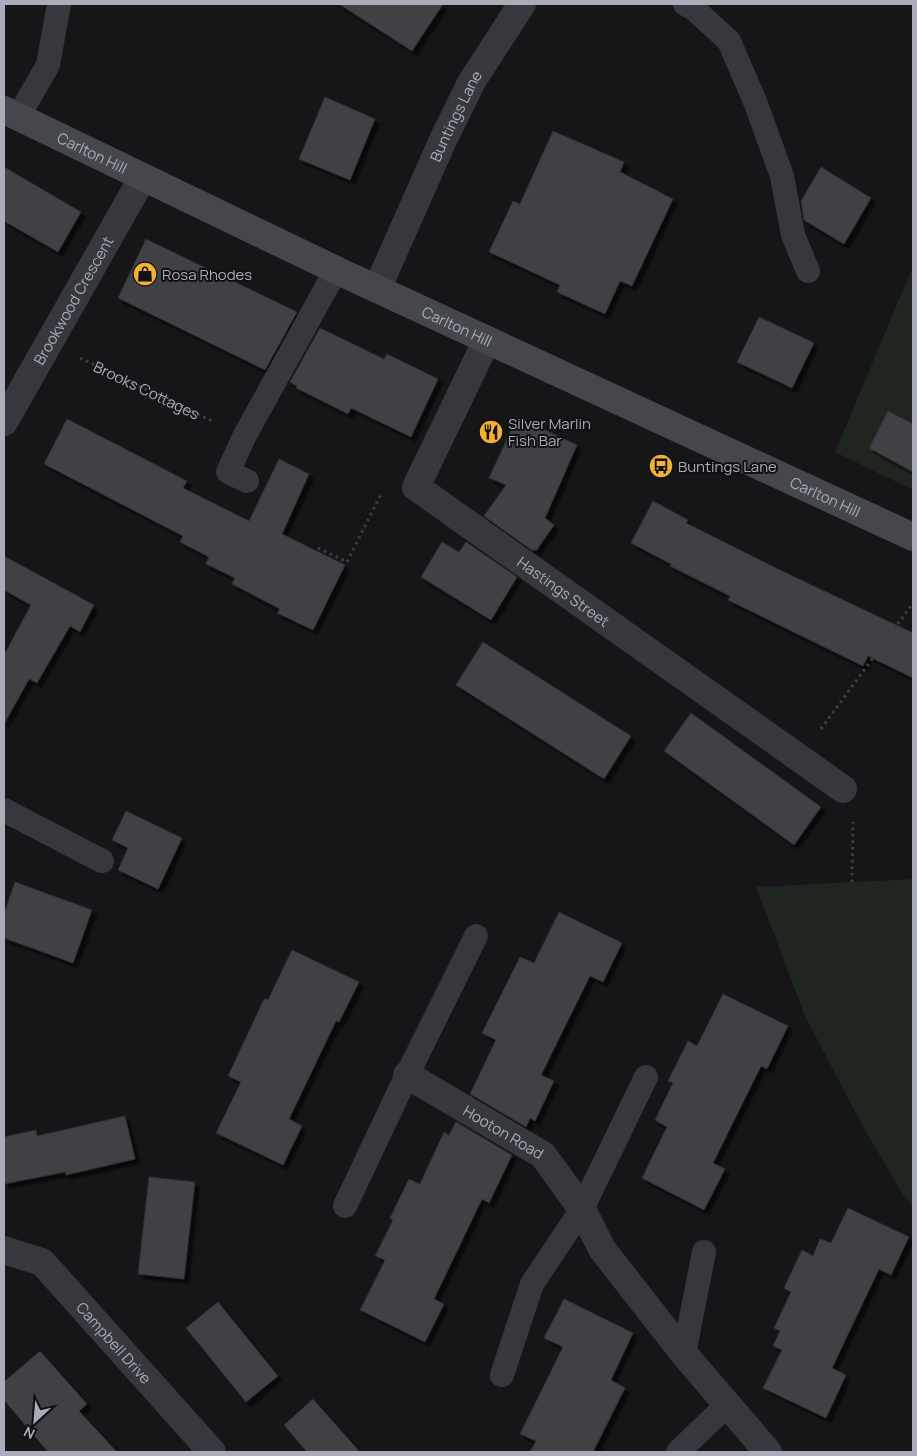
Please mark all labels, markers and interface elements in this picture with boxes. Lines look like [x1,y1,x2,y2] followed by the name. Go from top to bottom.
[424,66,487,165] street label: Buntings Lane
[54,127,131,178] street label: Carlton Hill
[28,232,118,368] street label: Brookwood Crescent
[132,261,158,287] shop icon: Rosa Rhodes
[162,264,252,285] place label: Rosa Rhodes
[419,301,496,351] street label: Carlton Hill
[90,356,203,424] street label: Brooks Cottages
[508,413,591,451] place label: Silver Marlin Fish Bar
[478,419,504,445] restaurant icon: Silver Marlin Fish Bar
[648,453,674,479] bus stop icon: Buntings Lane
[678,456,777,477] place label: Buntings Lane
[787,471,864,522] street label: Carlton Hill
[513,551,614,631] street label: Hastings Street
[459,1100,548,1164] street label: Hooton Road
[72,1297,157,1388] street label: Campbell Drive
[10,1396,60,1446] north arrow
[20,1422,38,1444] text: N

